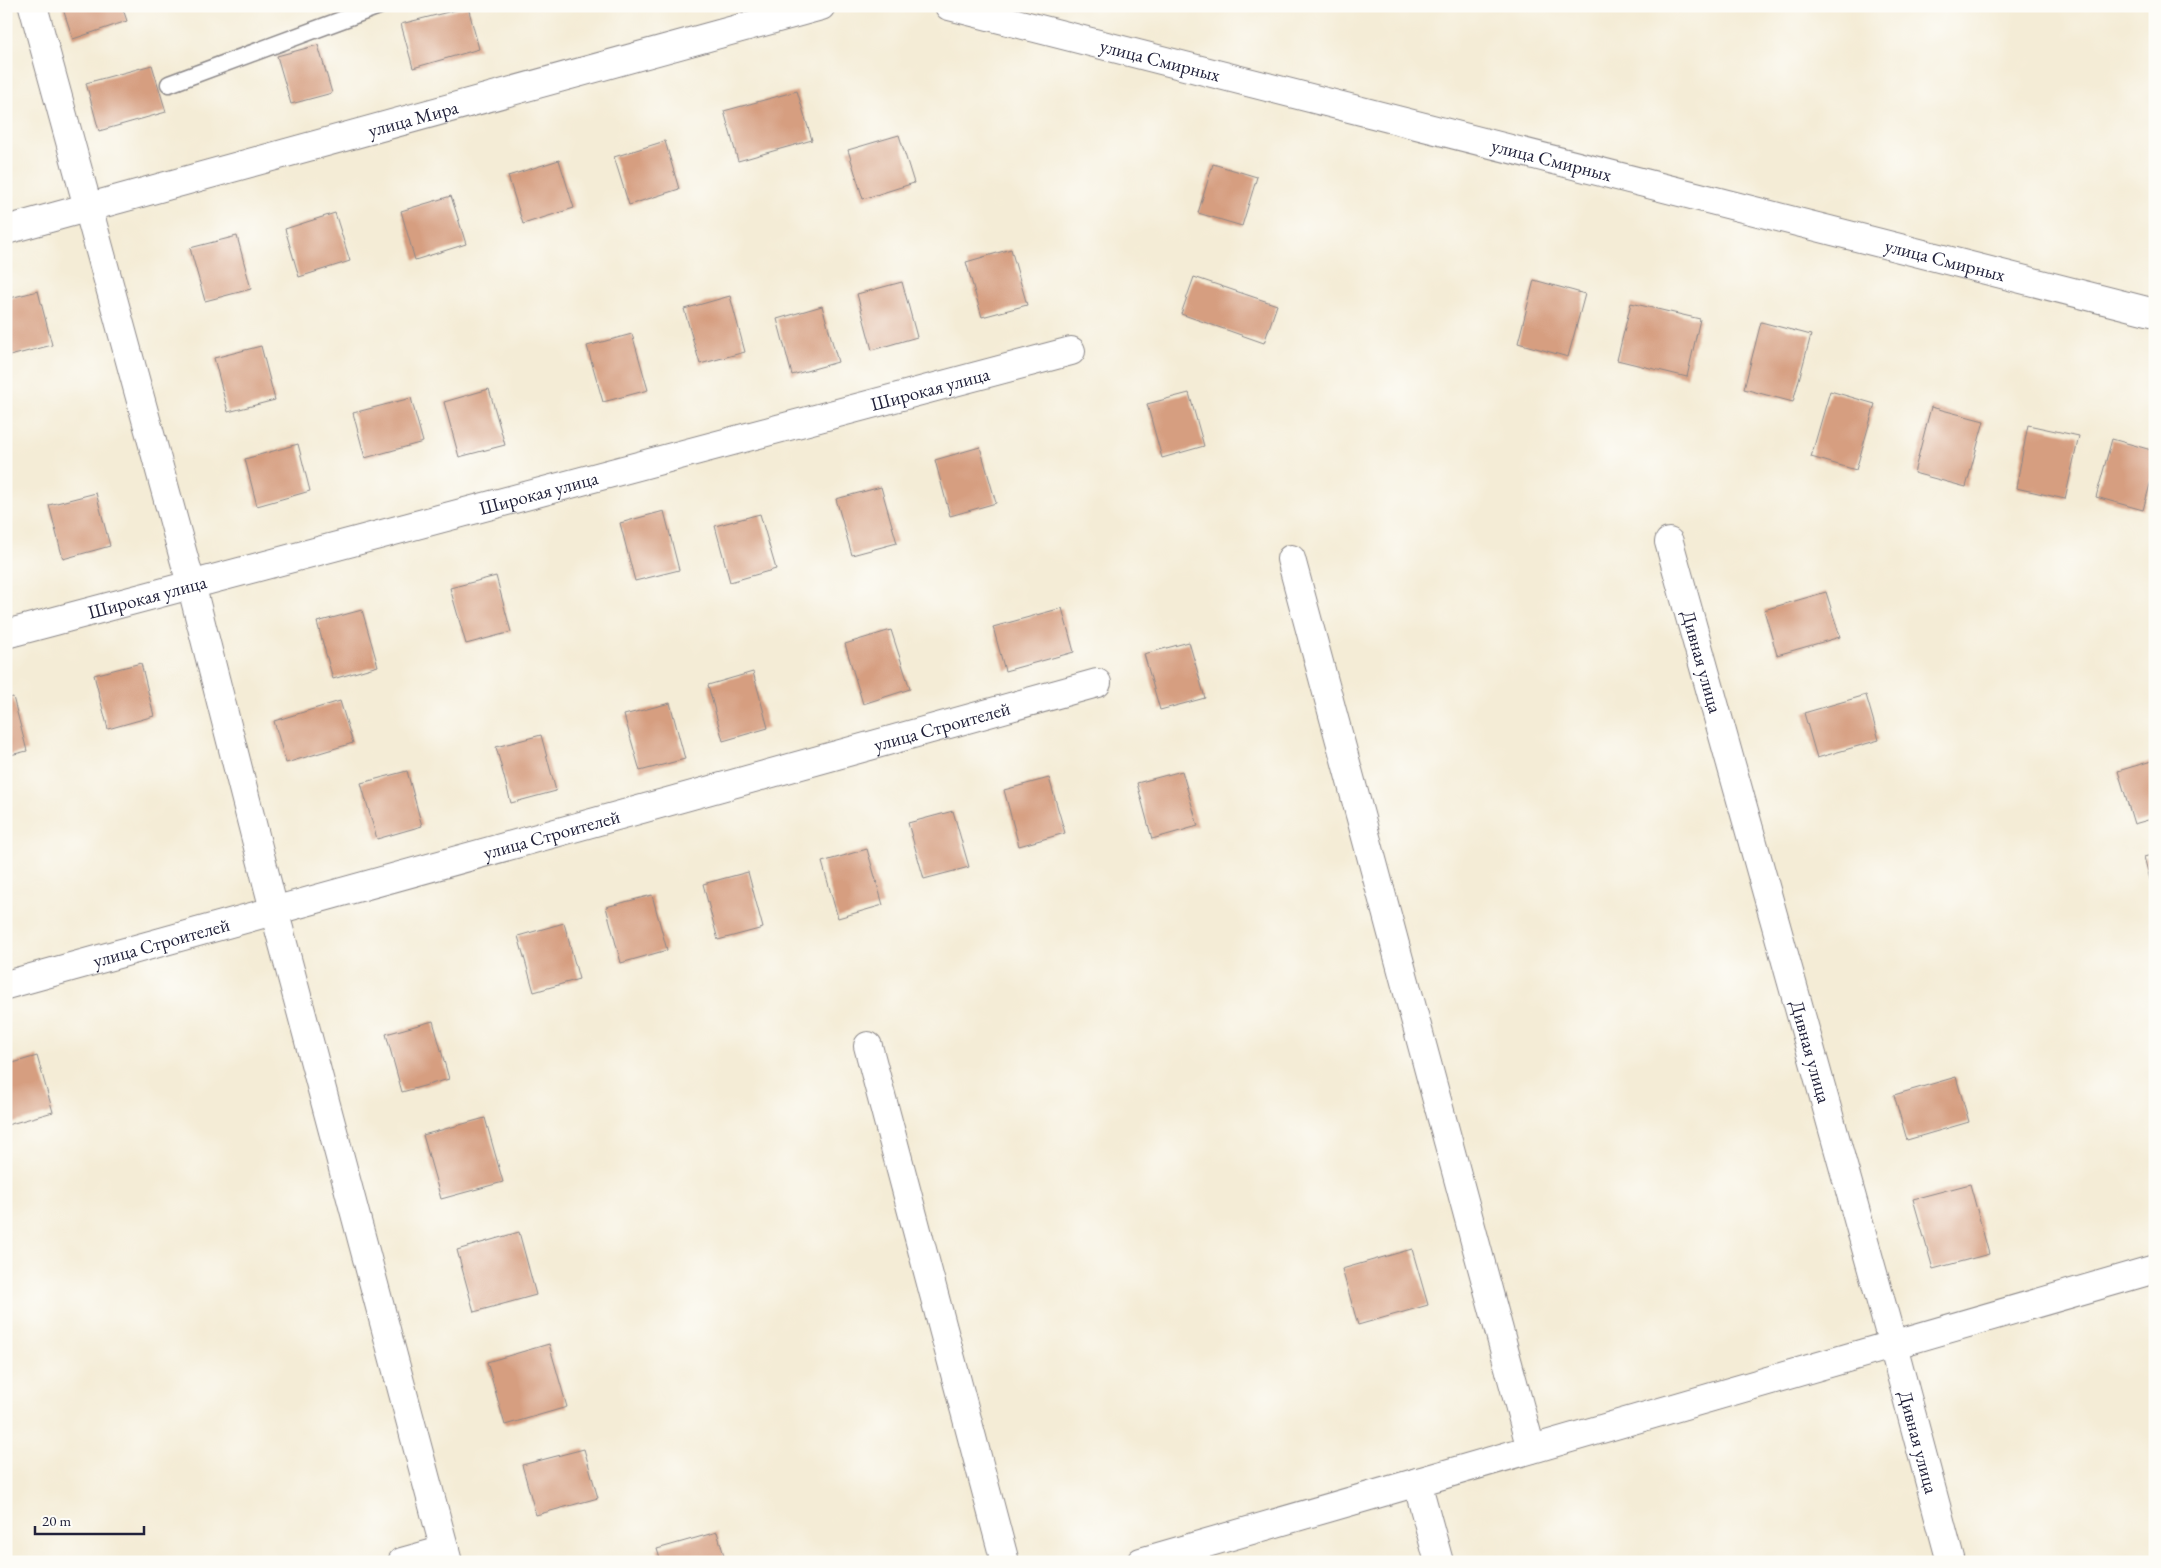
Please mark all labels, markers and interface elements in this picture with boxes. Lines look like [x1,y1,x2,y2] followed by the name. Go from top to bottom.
[1097,32,1224,87] street label: улица Смирных
[365,94,461,142] street label: улица Мира
[1489,132,1615,187] street label: улица Смирных
[1882,232,2009,287] street label: улица Смирных
[868,361,993,416] street label: Широкая улица
[476,465,601,520] street label: Широкая улица
[85,569,210,624] street label: Широкая улица
[1676,607,1729,716] street label: Дивная улица
[871,695,1013,757] street label: улица Строителей
[480,803,623,865] street label: улица Строителей
[90,911,232,973] street label: улица Строителей
[1785,997,1837,1106] street label: Дивная улица
[1893,1388,1945,1497] street label: Дивная улица
[35,1503,144,1535] scale bar
[42,1511,71,1530] text: 20 m

